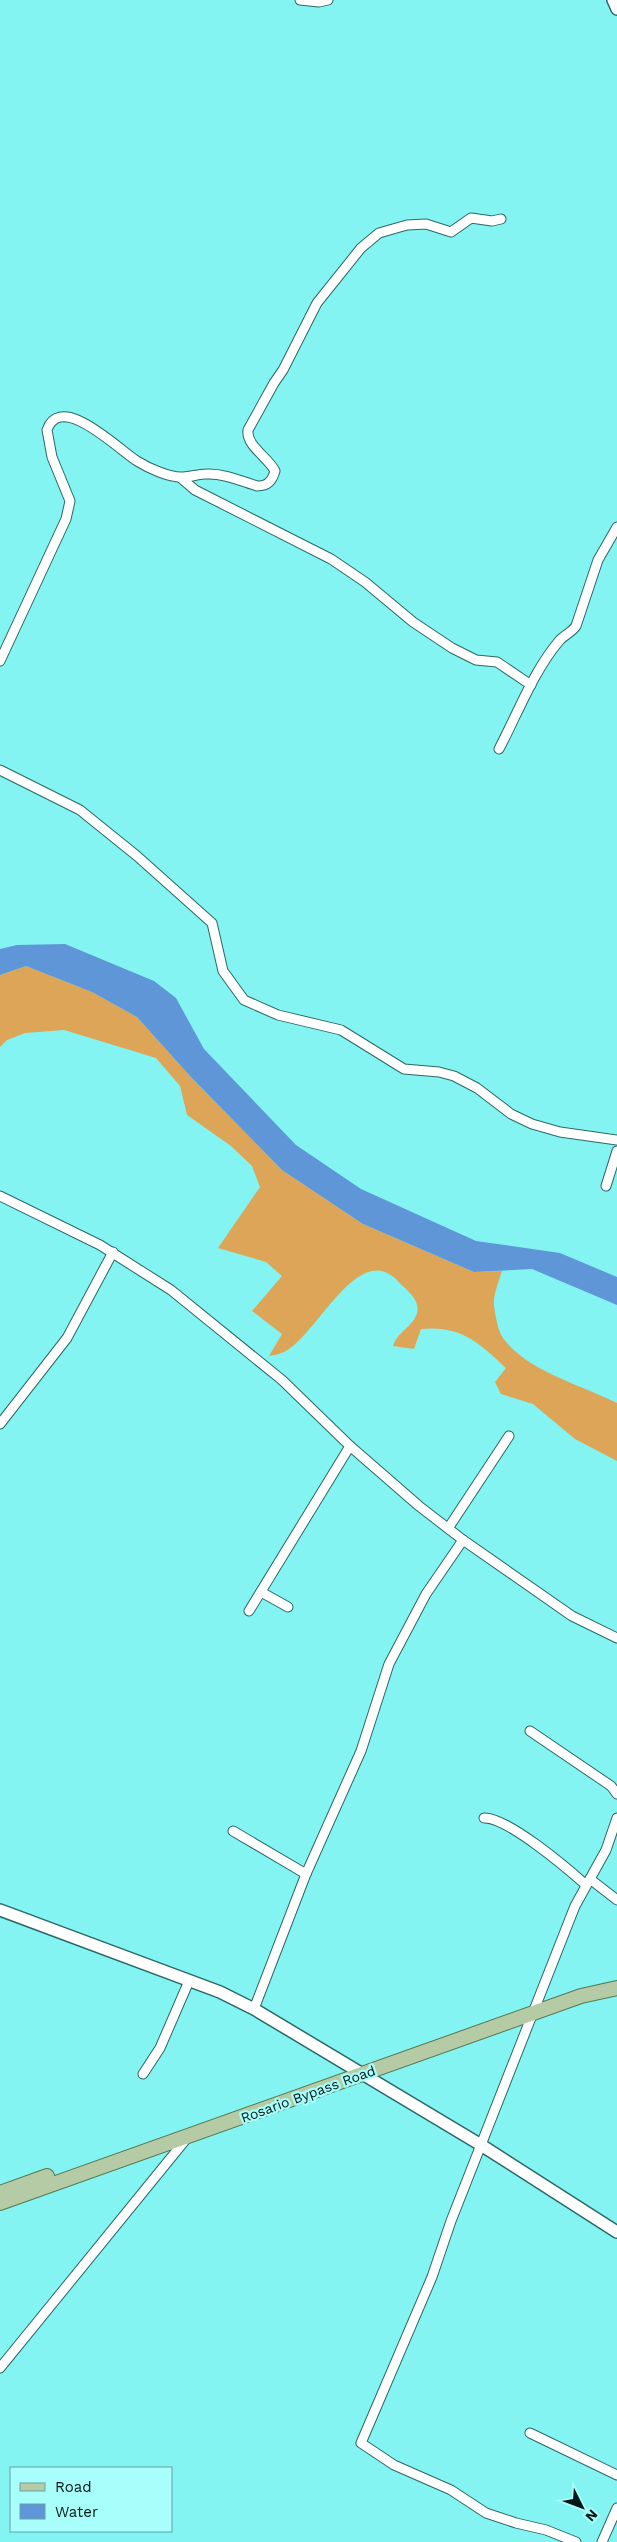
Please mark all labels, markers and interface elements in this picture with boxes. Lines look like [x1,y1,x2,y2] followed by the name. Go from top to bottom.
[238,2062,378,2126] street label: Rosario Bypass Road
[10,2467,172,2532] legend
[55,2478,92,2496] text: Road
[557,2482,607,2532] north arrow
[55,2503,98,2521] text: Water
[582,2506,601,2525] text: N

